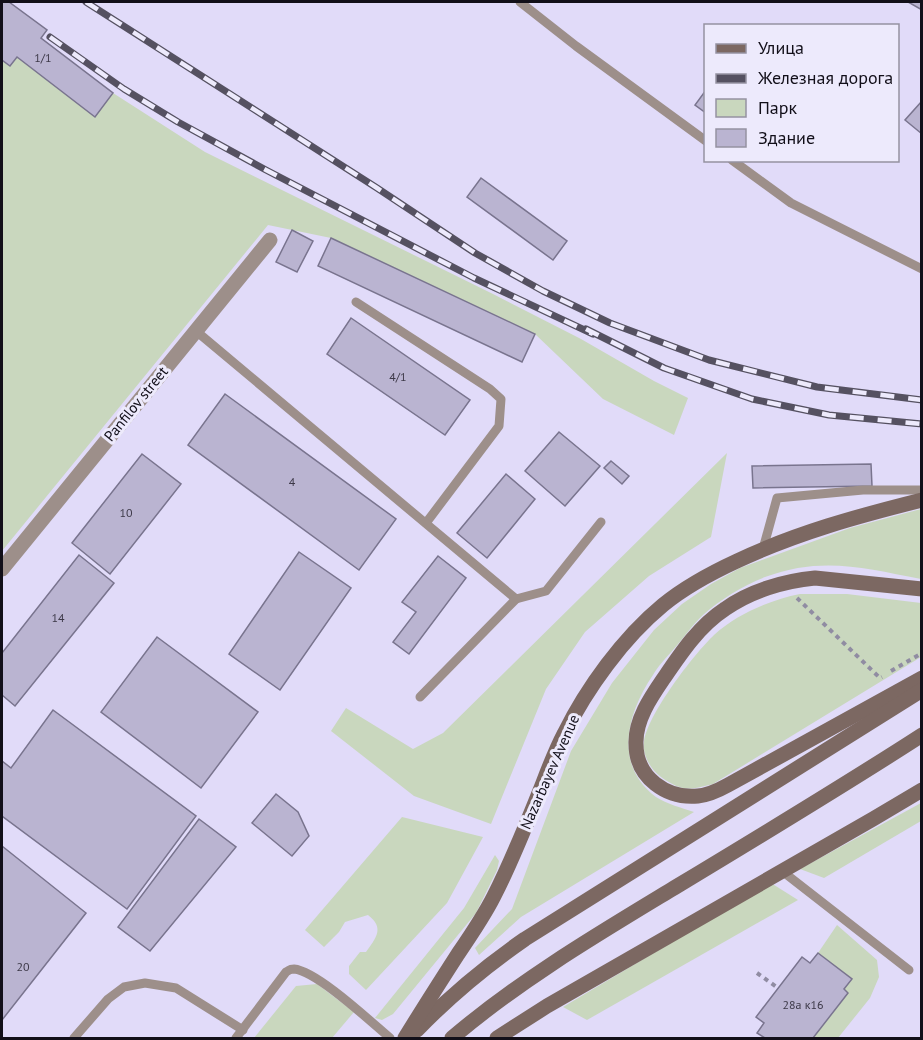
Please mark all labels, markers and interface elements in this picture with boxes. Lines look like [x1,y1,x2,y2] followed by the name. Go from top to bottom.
[704,24,899,162] legend
[758,36,804,59] text: Улица
[34,50,52,65] house number: 1/1
[757,66,893,89] text: Железная дорога
[758,96,798,119] text: Парк
[758,126,815,149] text: Здание
[100,362,172,445] street label: Panfilov street
[389,369,407,384] house number: 4/1
[289,474,296,489] house number: 4
[119,505,133,520] house number: 10
[51,610,65,625] house number: 14
[516,712,583,832] street label: Nazarbayev Avenue
[16,959,30,974] house number: 20
[782,997,824,1012] house number: 28а к16

